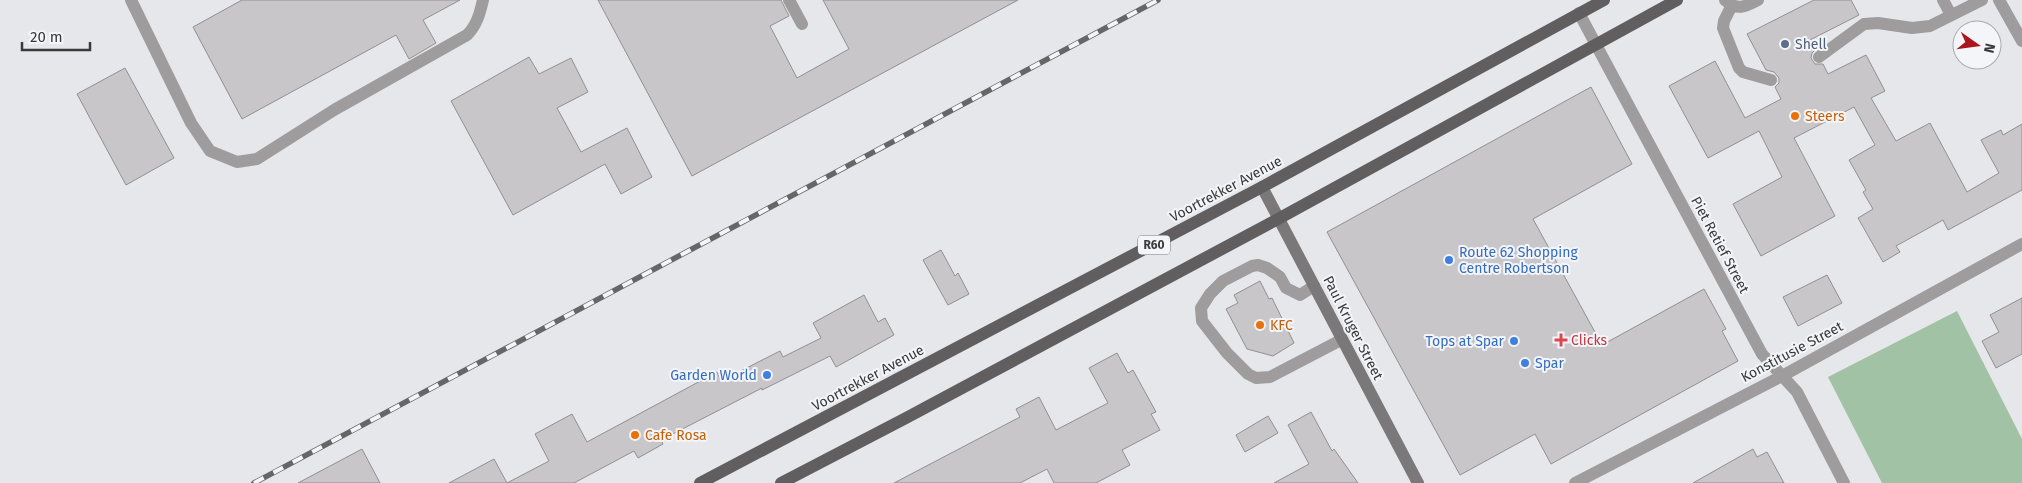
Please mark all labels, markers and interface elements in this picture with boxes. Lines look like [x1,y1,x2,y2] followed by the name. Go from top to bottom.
[22,20,90,52] scale bar
[1952,20,2002,70] north arrow
[30,28,63,46] text: 20 m
[1795,36,1827,53] place label: Shell
[1779,38,1791,50] marker: Shell
[1980,41,1999,55] text: N
[1805,108,1845,125] place label: Steers
[1789,110,1801,122] marker: Steers
[1167,152,1285,226] street label: Voortrekker Avenue
[1687,194,1753,297] street label: Piet Retief Street
[1138,236,1170,254] road number: R60
[1459,244,1578,277] place label: Route 62 Shopping Centre Robertson
[1443,254,1455,266] marker: Route 62 Shopping Centre Robertson
[1319,273,1387,384] street label: Paul Kruger Street
[1270,317,1293,334] place label: KFC
[1738,318,1847,386] street label: Konstitusie Street
[1254,319,1266,331] marker: KFC
[1571,332,1608,349] place label: Clicks
[1426,333,1505,350] place label: Tops at Spar
[1555,334,1567,346] marker: Clicks
[1508,335,1520,347] marker: Tops at Spar
[809,341,927,415] street label: Voortrekker Avenue
[1535,355,1564,372] place label: Spar
[1519,357,1531,369] marker: Spar
[670,367,757,384] place label: Garden World
[761,369,773,381] marker: Garden World
[645,427,707,444] place label: Cafe Rosa
[629,429,641,441] marker: Cafe Rosa

